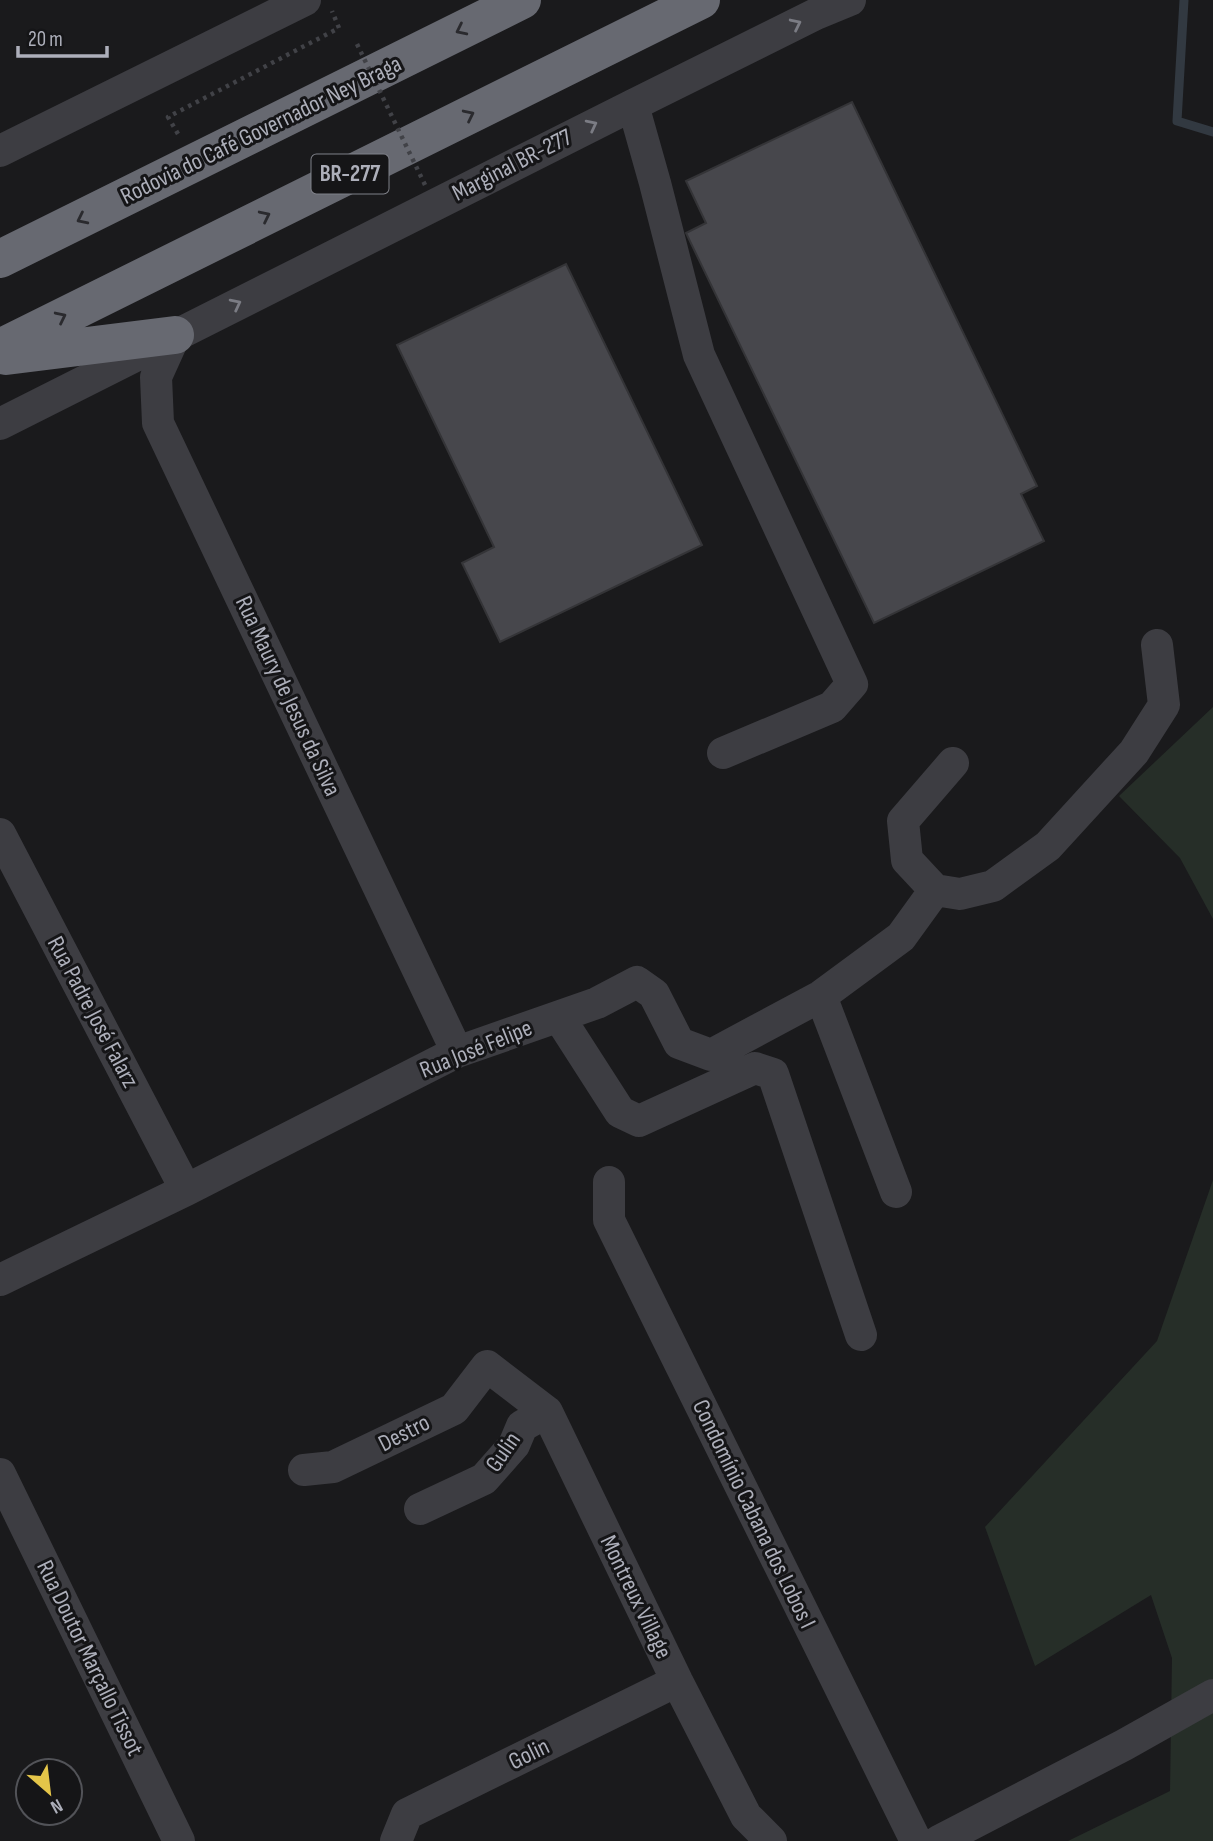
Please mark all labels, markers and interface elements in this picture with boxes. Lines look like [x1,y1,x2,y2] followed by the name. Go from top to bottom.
[18,14,107,58] scale bar
[789,18,801,32] one-way arrow
[456,22,468,36] one-way arrow
[28,27,63,52] text: 20 m
[116,49,406,211] street label: Rodovia do Café Governador Ney Braga
[462,110,474,124] one-way arrow
[585,119,597,133] one-way arrow
[447,122,577,208] street label: Marginal BR-277
[312,154,388,194] road number: BR-277
[77,210,89,224] one-way arrow
[258,211,270,225] one-way arrow
[229,299,241,313] one-way arrow
[54,312,66,326] one-way arrow
[229,591,347,801] street label: Rua Maury de Jesus da Silva
[41,931,145,1093] street label: Rua Padre José Falarz
[416,1013,536,1085] street label: Rua José Felipe
[686,1395,822,1633] street label: Condomínio Cabana dos Lobos I
[373,1408,435,1458] street label: Destro
[479,1427,527,1477] street label: Gulin
[594,1531,678,1663] street label: Montreux Village
[30,1556,150,1760] street label: Rua Doutor Marçallo Tissot
[504,1732,554,1776] street label: Golin
[14,1757,84,1827] north arrow
[46,1793,66,1818] text: N

